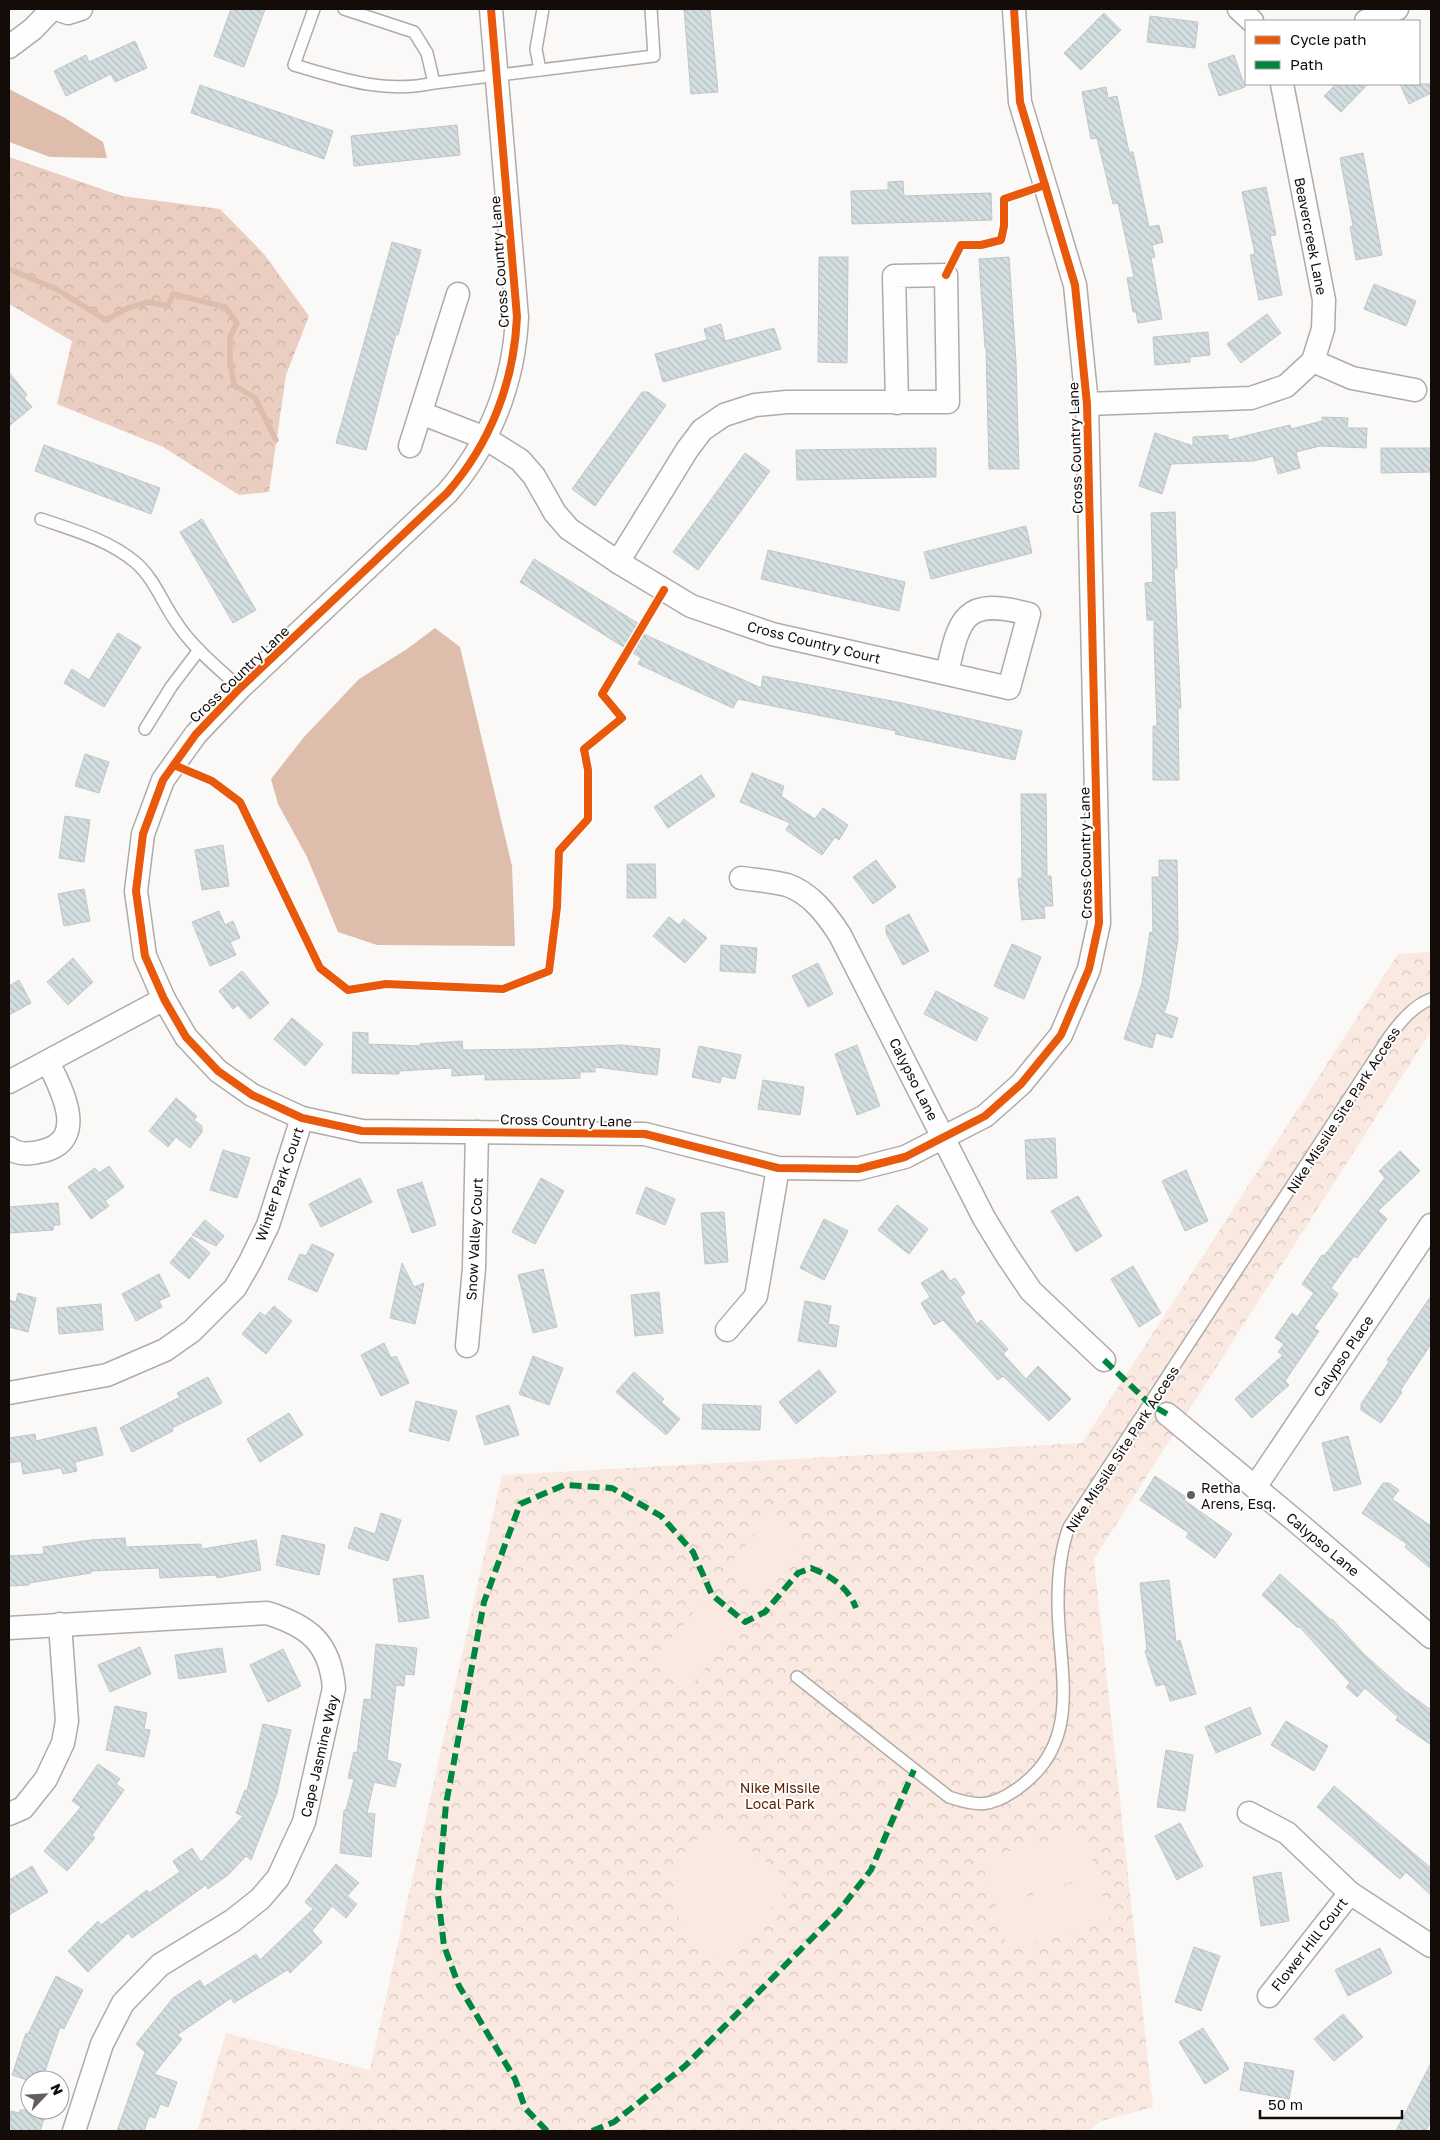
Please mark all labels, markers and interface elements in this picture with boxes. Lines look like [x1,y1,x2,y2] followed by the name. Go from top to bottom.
[1245,20,1420,85] legend
[1290,30,1366,48] text: Cycle path
[1290,55,1323,73] text: Path
[1291,176,1331,296] street label: Beavercreek Lane
[486,196,512,328] street label: Cross Country Lane
[1064,382,1086,514] street label: Cross Country Lane
[745,617,883,667] street label: Cross Country Court
[186,622,292,726] street label: Cross Country Lane
[1075,787,1095,919] street label: Cross Country Lane
[1283,1024,1403,1196] street label: Nike Missile Site Park Access
[886,1035,942,1123] street label: Calypso Lane
[500,1110,632,1130] street label: Cross Country Lane
[251,1125,307,1243] street label: Winter Park Court
[462,1177,486,1301] street label: Snow Valley Court
[1309,1312,1377,1400] street label: Calypso Place
[1062,1363,1182,1535] street label: Nike Missile Site Park Access
[1201,1479,1276,1512] place label: Retha Arens, Esq.
[1185,1489,1197,1501] marker: Retha Arens, Esq.
[1283,1509,1363,1579] street label: Calypso Lane
[297,1693,341,1819] street label: Cape Jasmine Way
[740,1779,820,1812] park label: Nike Missile Local Park
[1267,1894,1351,1994] street label: Flower Hill Court
[20,2070,70,2120] north arrow
[47,2081,67,2098] text: N
[1260,2088,1402,2120] scale bar
[1268,2095,1303,2113] text: 50 m

